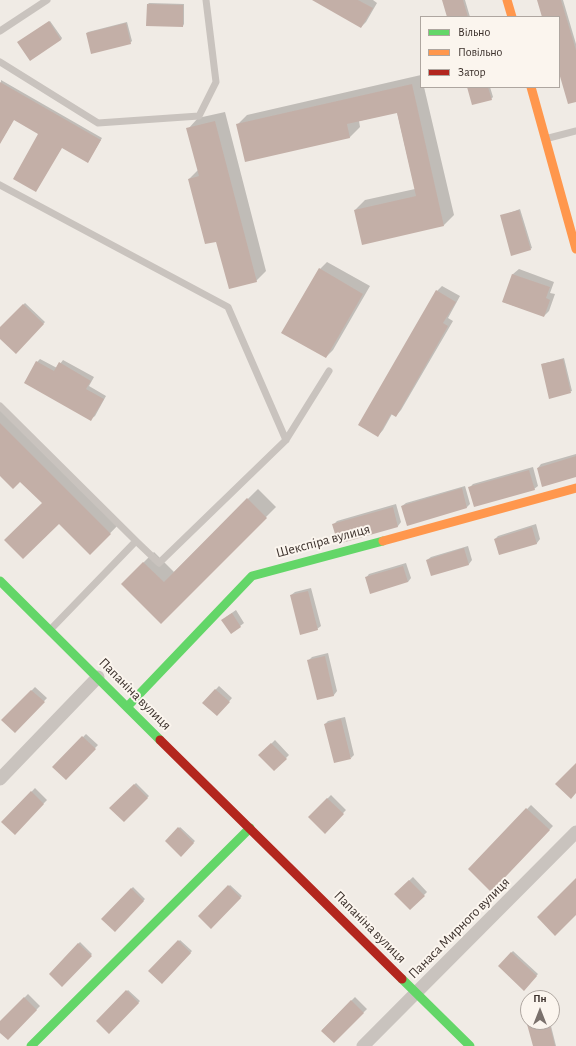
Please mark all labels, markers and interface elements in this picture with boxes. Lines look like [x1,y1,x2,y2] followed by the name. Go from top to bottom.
[420,16,560,88] legend
[458,26,490,38] text: Вільно
[458,46,502,58] text: Повільно
[458,66,486,78] text: Затор
[274,520,372,562] street label: Шекспіра вулиця
[95,654,175,734] street label: Папаніна вулиця
[405,874,513,982] street label: Панаса Мирного вулиця
[330,887,410,967] street label: Папаніна вулиця
[520,990,560,1030] north arrow
[533,993,547,1004] text: Пн

